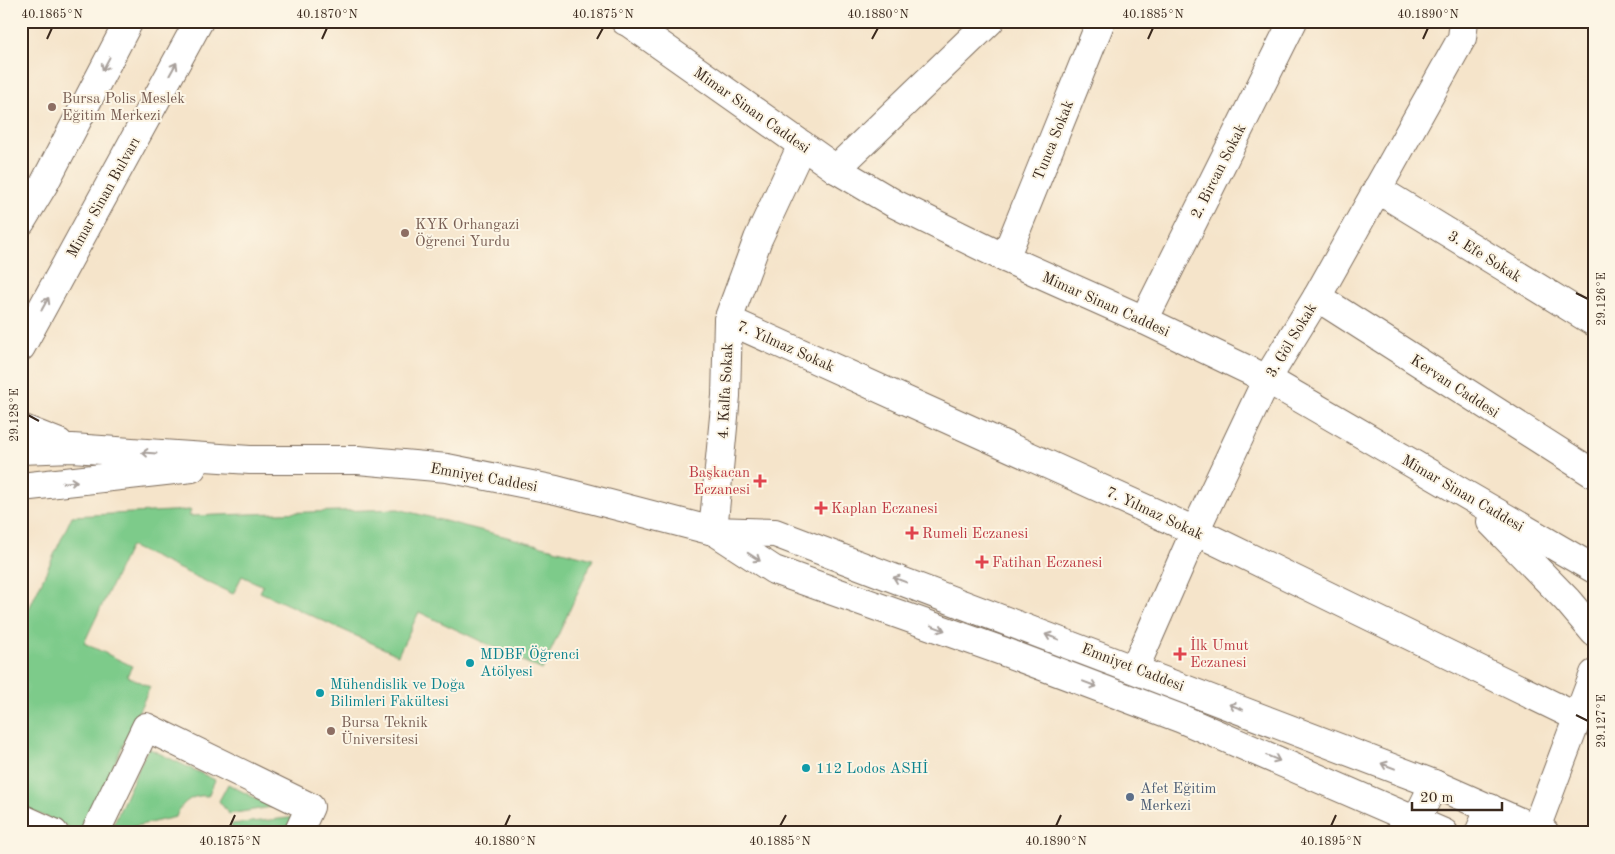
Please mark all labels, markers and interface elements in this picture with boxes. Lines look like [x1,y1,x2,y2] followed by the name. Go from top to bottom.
[21,8,83,21] text: 40.1865°N
[572,8,634,21] text: 40.1875°N
[1122,8,1184,21] text: 40.1885°N
[296,9,358,21] text: 40.1870°N
[847,9,909,21] text: 40.1880°N
[1397,9,1459,21] text: 40.1890°N
[101,57,111,72] one-way arrow
[169,62,178,77] one-way arrow
[690,65,812,157] street label: Mimar Sinan Caddesi
[62,92,185,124] place label: Bursa Polis Meslek Eğitim Merkezi
[1032,98,1077,183] street label: Tunca Sokak
[46,101,58,113] marker: Bursa Polis Meslek Eğitim Merkezi
[1189,122,1250,221] street label: 2. Bircan Sokak
[65,135,144,260] street label: Mimar Sinan Bulvarı
[415,218,519,250] place label: KYK Orhangazi Öğrenci Yurdu
[399,227,411,239] marker: KYK Orhangazi Öğrenci Yurdu
[1445,229,1524,286] street label: 3. Efe Sokak
[1039,270,1171,340] street label: Mimar Sinan Caddesi
[1596,272,1608,326] text: 29.126°E
[40,297,50,311] one-way arrow
[1264,301,1320,380] street label: 3. Göl Sokak
[734,319,837,376] street label: 7. Yılmaz Sokak
[716,342,737,440] street label: 4. Kalfa Sokak
[1407,353,1501,421] street label: Kervan Caddesi
[9,388,21,442] text: 29.128°E
[141,448,157,457] one-way arrow
[1399,453,1526,535] street label: Mimar Sinan Caddesi
[429,462,539,495] street label: Emniyet Caddesi
[688,466,750,498] place label: Başkacan Eczanesi
[754,475,766,487] marker: Başkacan Eczanesi
[62,477,78,487] one-way arrow
[1104,485,1205,543] street label: 7. Yılmaz Sokak
[815,502,827,514] marker: Kaplan Eczanesi
[831,502,938,517] place label: Kaplan Eczanesi
[906,527,918,539] marker: Rumeli Eczanesi
[922,527,1028,542] place label: Rumeli Eczanesi
[747,552,761,562] one-way arrow
[976,556,988,568] marker: Fatihan Eczanesi
[992,556,1102,571] place label: Fatihan Eczanesi
[893,574,908,584] one-way arrow
[930,624,945,633] one-way arrow
[1045,632,1060,641] one-way arrow
[1190,636,1249,671] place label: İlk Umut Eczanesi
[1079,642,1186,695] street label: Emniyet Caddesi
[480,645,579,680] place label: MDBF Öğrenci Atölyesi
[1174,648,1186,660] marker: İlk Umut Eczanesi
[464,657,476,669] marker: MDBF Öğrenci Atölyesi
[330,678,466,710] place label: Mühendislik ve Doğa Bilimleri Fakültesi
[1082,680,1097,689] one-way arrow
[314,687,326,699] marker: Mühendislik ve Doğa Bilimleri Fakültesi
[1596,694,1608,748] text: 29.127°E
[1229,702,1245,711] one-way arrow
[341,716,428,748] place label: Bursa Teknik Üniversitesi
[325,725,337,737] marker: Bursa Teknik Üniversitesi
[1265,753,1280,763] one-way arrow
[816,759,928,777] place label: 112 Lodos ASHİ
[1381,761,1396,770] one-way arrow
[800,762,812,774] marker: 112 Lodos ASHİ
[1412,779,1502,811] scale bar
[1140,782,1217,814] place label: Afet Eğitim Merkezi
[1124,791,1136,803] marker: Afet Eğitim Merkezi
[1420,791,1454,806] text: 20 m
[199,835,261,848] text: 40.1875°N
[749,835,811,848] text: 40.1885°N
[1300,835,1362,848] text: 40.1895°N
[474,836,536,848] text: 40.1880°N
[1025,836,1087,848] text: 40.1890°N

